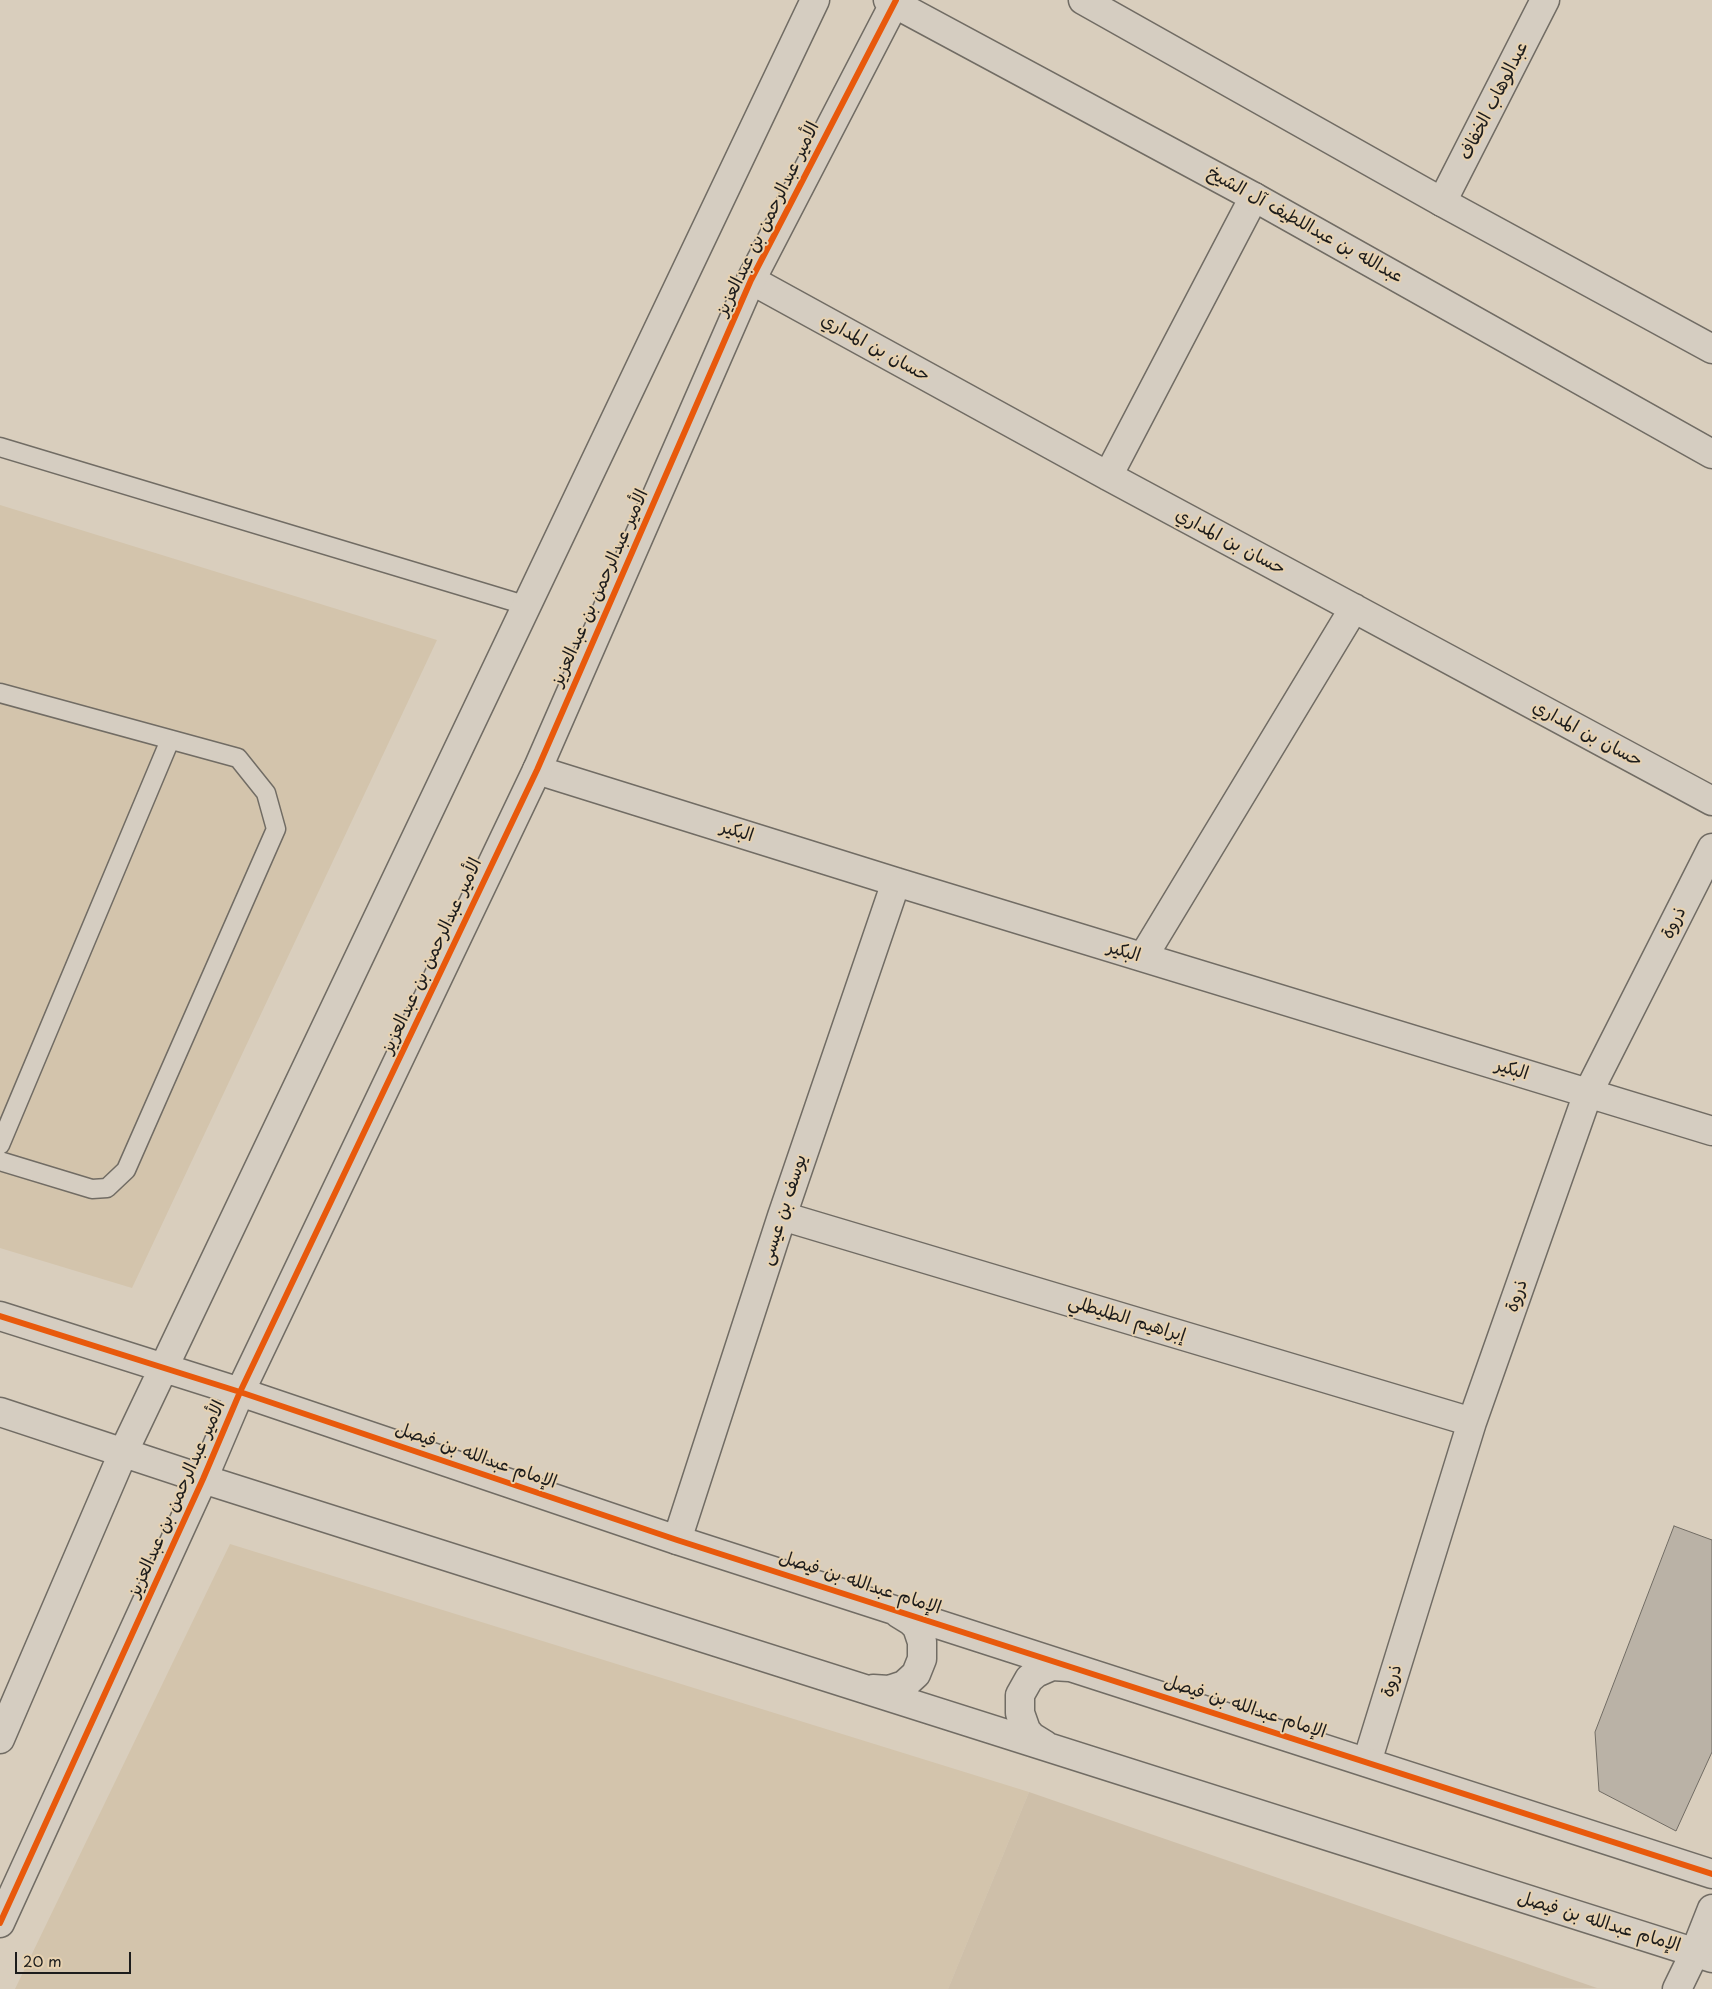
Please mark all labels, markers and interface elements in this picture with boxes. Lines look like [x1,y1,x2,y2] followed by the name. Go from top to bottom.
[1455,38,1533,164] street label: عبدالوهاب الخفاف
[711,118,825,320] street label: الأمير عبدالرحمن بن عبدالعزيز
[1203,162,1407,288] street label: عبدالله بن عبداللطيف آل الشيخ
[817,309,933,387] street label: حسان بن المداري
[547,486,653,690] street label: الأمير عبدالرحمن بن عبدالعزيز
[1172,504,1288,580] street label: حسان بن المداري
[1529,696,1645,772] street label: حسان بن المداري
[718,817,756,847] street label: البكير
[377,855,487,1057] street label: الأمير عبدالرحمن بن عبدالعزيز
[1657,903,1691,943] street label: ذروة
[1105,937,1143,967] street label: البكير
[1493,1055,1531,1085] street label: البكير
[756,1152,812,1268] street label: يوسف بن عيسى
[1501,1277,1533,1315] street label: ذروة
[1066,1291,1188,1347] street label: إبراهيم الطليطلي
[124,1397,230,1601] street label: الأمير عبدالرحمن بن عبدالعزيز
[392,1418,560,1494] street label: الإمام عبدالله بن فيصل
[776,1547,944,1619] street label: الإمام عبدالله بن فيصل
[1377,1662,1407,1700] street label: ذروة
[1161,1671,1329,1743] street label: الإمام عبدالله بن فيصل
[1515,1887,1683,1957] street label: الإمام عبدالله بن فيصل
[18,1942,134,1974] scale bar
[23,1949,62,1972] text: 20 m

